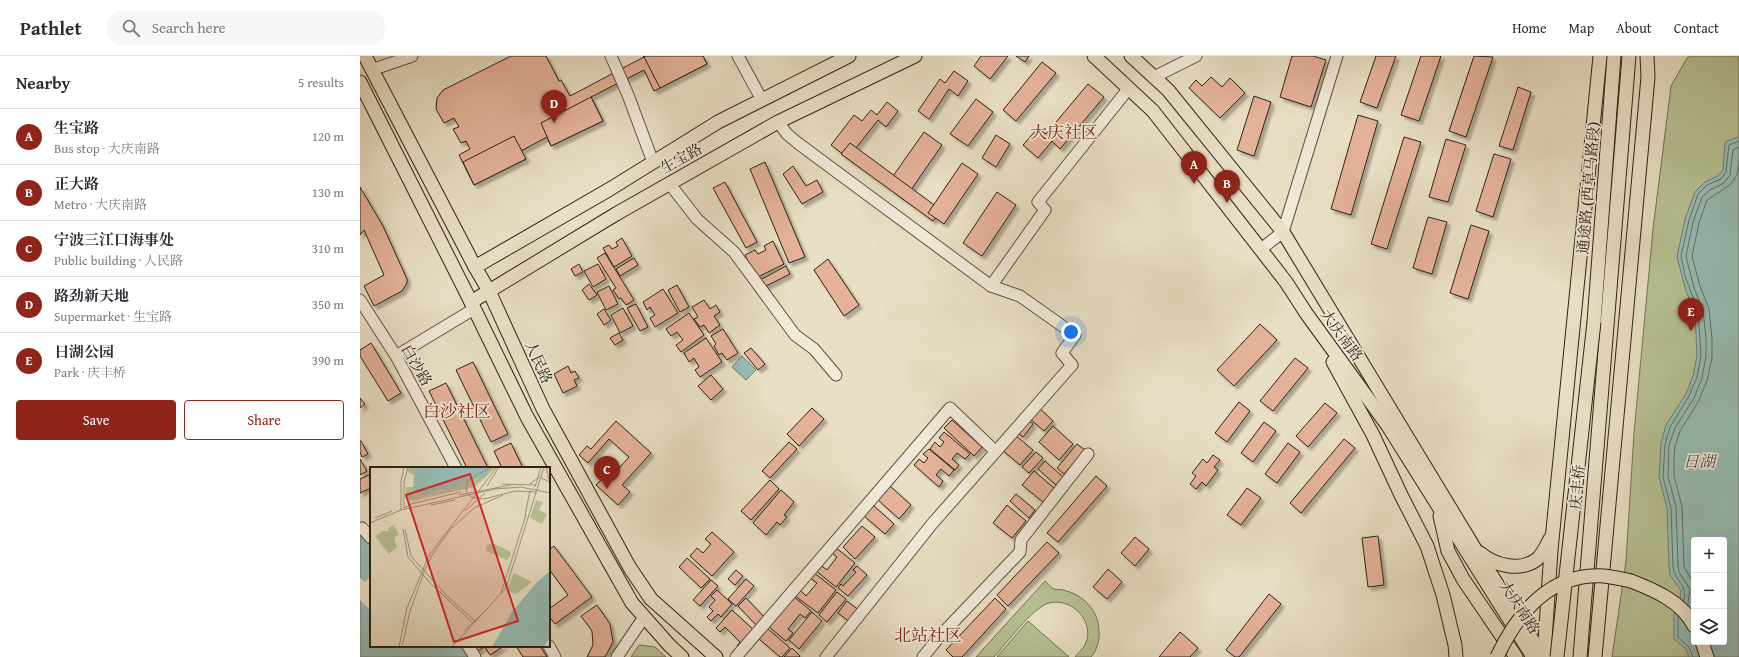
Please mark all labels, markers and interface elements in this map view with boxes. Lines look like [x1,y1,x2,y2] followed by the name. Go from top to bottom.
[106,10,386,46] search box
[20,14,82,42] text: Pathlet
[120,17,142,39] icon: search
[152,17,226,38] text: Search here
[1512,18,1547,38] text: Home
[1569,18,1594,38] text: Map
[1616,18,1652,38] text: About
[1674,18,1719,38] text: Contact
[16,70,70,95] text: Nearby
[298,73,344,92] text: 5 results
[541,90,567,123] pin: D
[54,117,99,138] text: 生宝路
[1030,119,1098,144] district label: 大庆社区
[1572,121,1604,255] street label: 通途路 (西草马路段)
[25,127,33,146] text: A
[312,127,344,146] text: 120 m
[656,138,706,178] street label: 生宝路
[54,139,160,158] text: Bus stop · 大庆南路
[1181,151,1207,184] pin: A
[1214,170,1240,203] pin: B
[54,173,99,194] text: 正大路
[25,183,33,202] text: B
[312,183,344,202] text: 130 m
[54,195,147,214] text: Metro · 大庆南路
[54,229,174,250] text: 宁波三江口海事处
[25,239,33,258] text: C
[312,239,344,258] text: 310 m
[54,251,183,270] text: Public building · 人民路
[54,285,129,306] text: 路劲新天地
[25,295,33,314] text: D
[312,295,344,314] text: 350 m
[1678,298,1704,331] pin: E
[1316,305,1368,365] street label: 大庆南路
[54,307,172,326] text: Supermarket · 生宝路
[1061,322,1081,342] your location
[520,337,558,387] street label: 人民路
[397,340,437,390] street label: 白沙路
[54,341,114,362] text: 日湖公园
[26,351,32,370] text: E
[312,351,344,370] text: 390 m
[54,363,126,382] text: Park · 庆丰桥
[423,398,491,423] district label: 白沙社区
[16,400,176,440] button: Save
[184,400,344,440] button: Share
[1683,449,1718,473] water label: 日湖
[594,456,620,489] pin: C
[1565,464,1589,510] street label: 庆丰桥
[370,467,550,647] inset map
[1691,537,1727,645] map controls
[1691,537,1727,573] button: +
[1691,573,1727,609] button: −
[1495,576,1545,638] street label: 大庆南路
[1691,609,1727,645] button: layers
[894,622,962,647] district label: 北站社区

